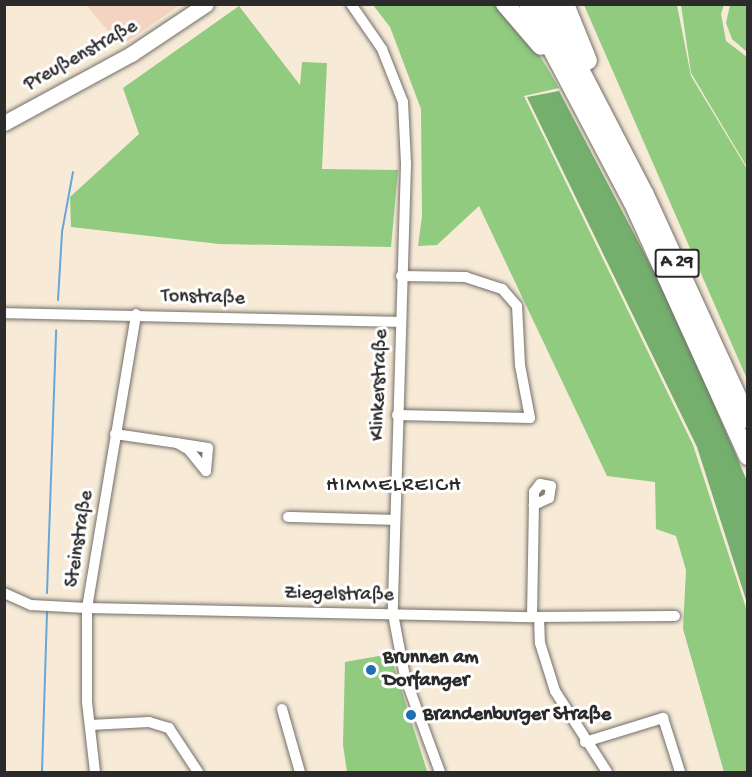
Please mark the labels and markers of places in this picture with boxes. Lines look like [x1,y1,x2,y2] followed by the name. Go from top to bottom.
[383,646,479,693] place label: Brunnen am Dorfanger
[364,663,378,677] marker: Brunnen am Dorfanger
[423,703,611,727] place label: Brandenburger Straße
[404,708,418,722] marker: Brandenburger Straße

